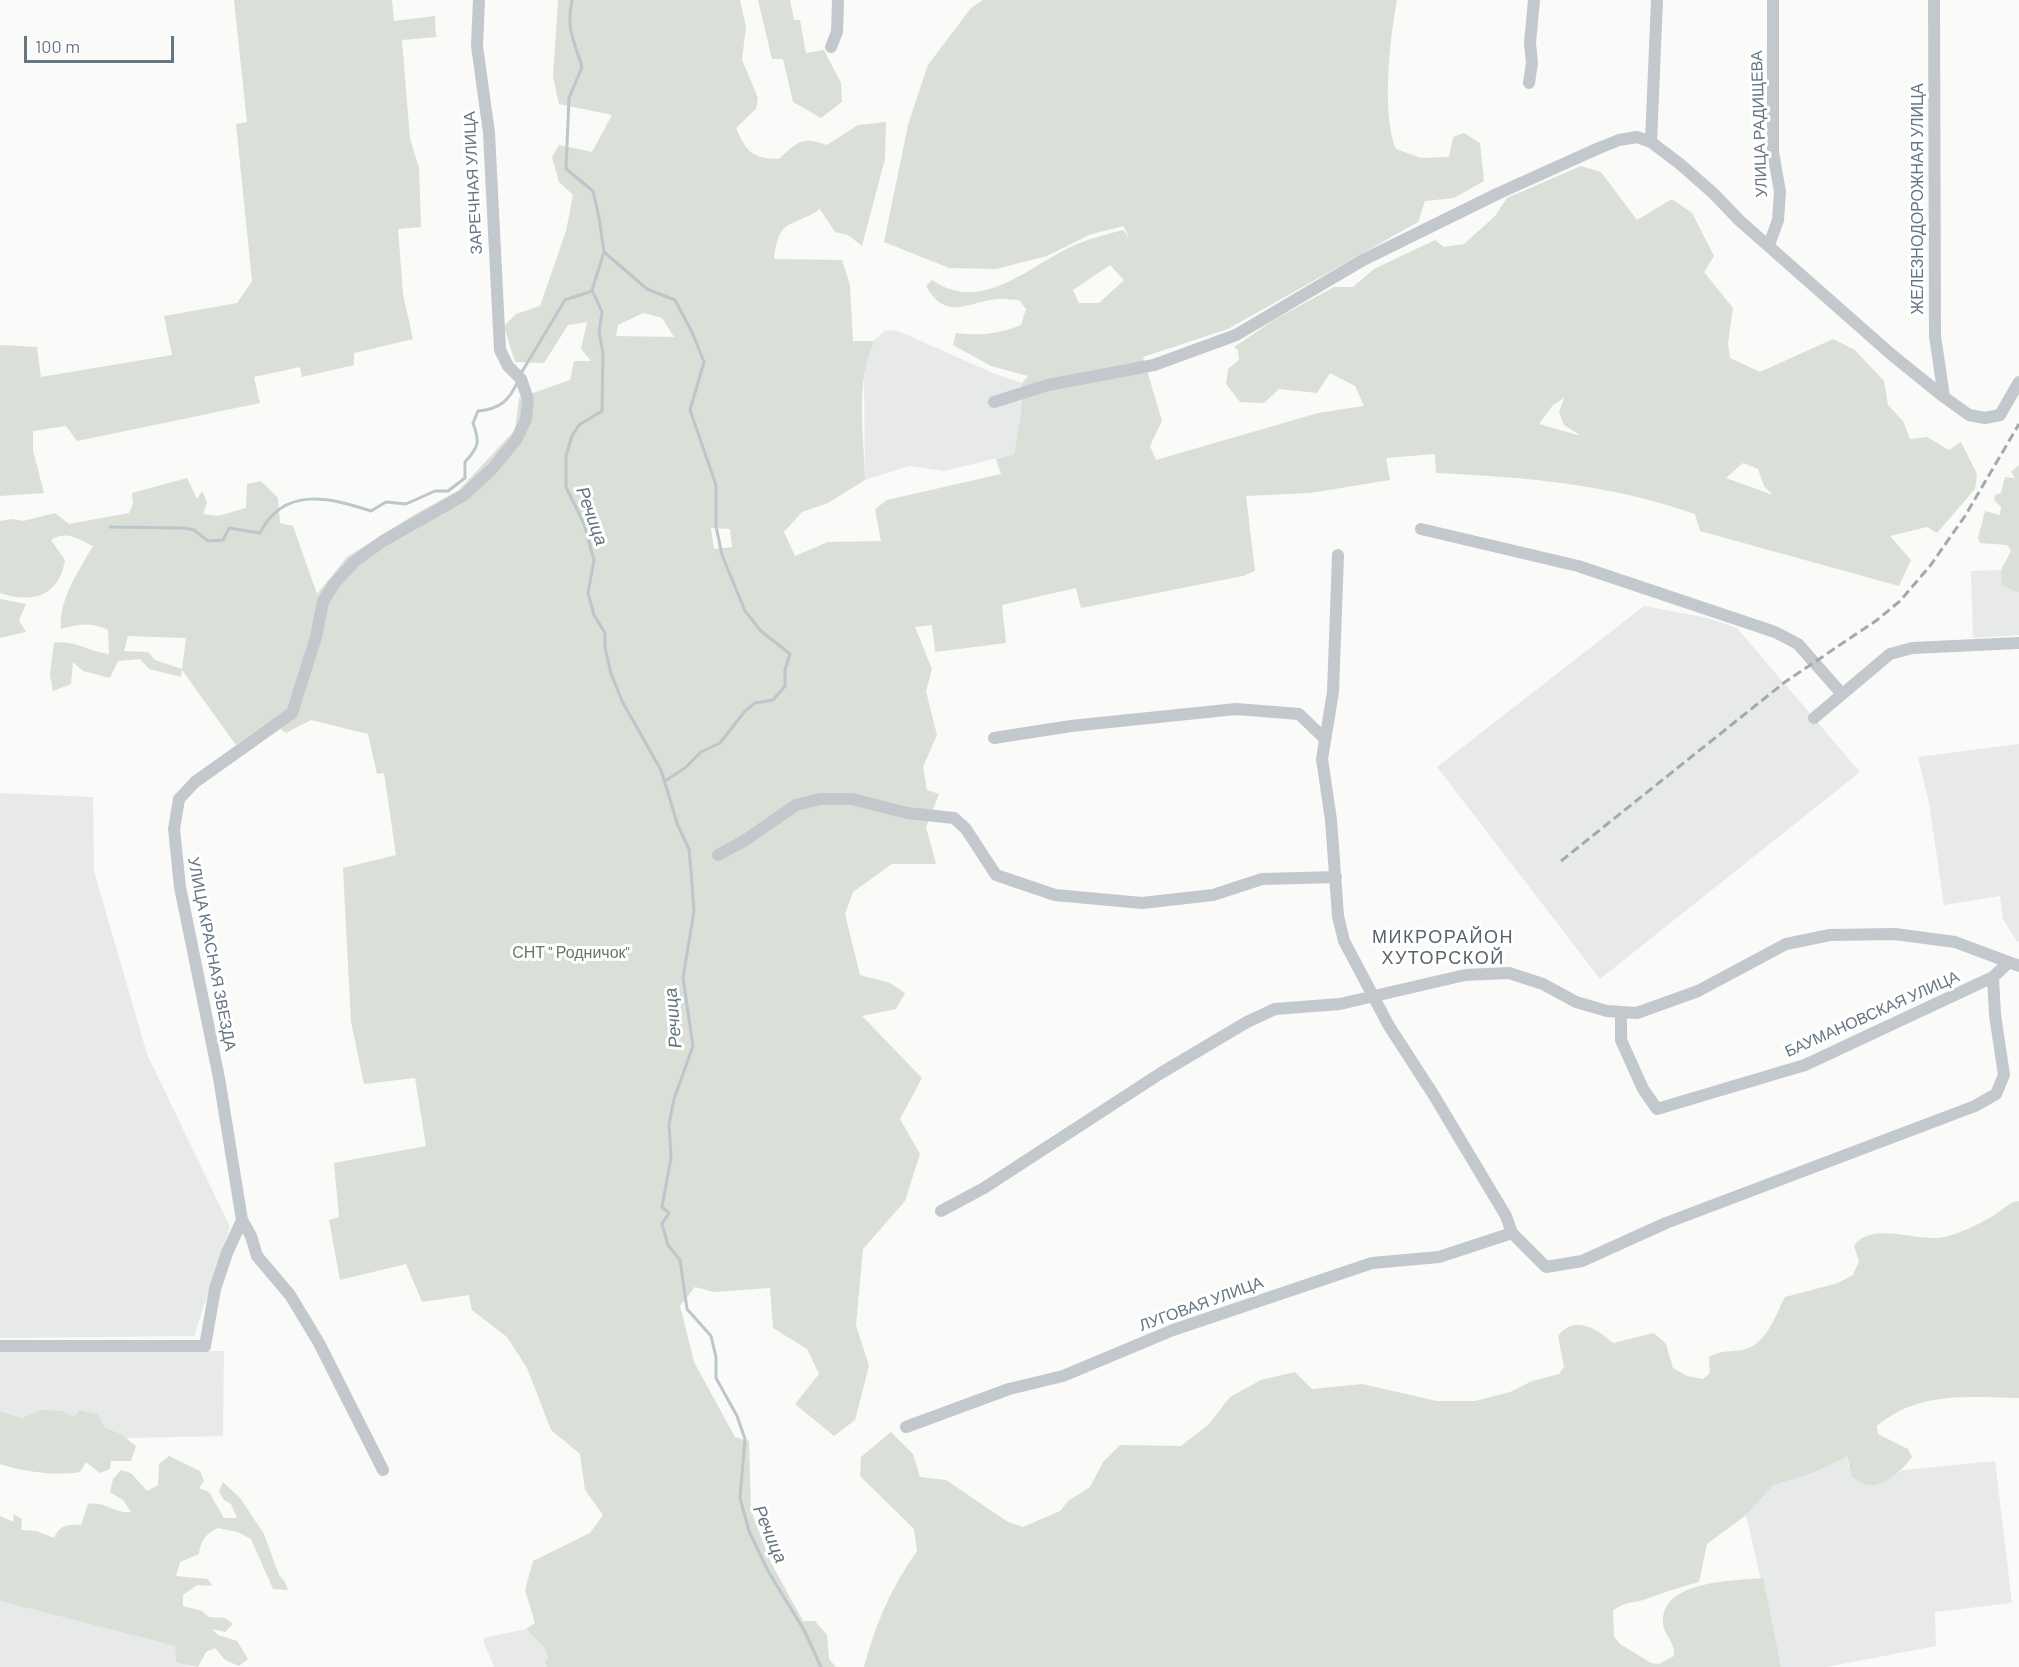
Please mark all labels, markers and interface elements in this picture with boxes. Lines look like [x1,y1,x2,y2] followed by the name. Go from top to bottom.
[27,24,177,62] scale bar
[35,35,80,57] text: 100 m
[1747,50,1771,198] street label: УЛИЦА РАДИЩЕВА
[1908,83,1928,315] street label: ЖЕЛЕЗНОДОРОЖНАЯ УЛИЦА
[460,111,486,255] street label: ЗАРЕЧНАЯ УЛИЦА
[571,484,613,548] water label: Речица
[184,856,240,1052] street label: УЛИЦА КРАСНАЯ ЗВЕЗДА
[1372,926,1514,968] district label: МИКРОРАЙОН ХУТОРСКОЙ
[512,943,630,963] park label: СНТ " Родничок"
[1782,967,1962,1061] street label: БАУМАНОВСКАЯ УЛИЦА
[660,987,686,1049] water label: Речица
[1136,1273,1266,1335] street label: ЛУГОВАЯ УЛИЦА
[748,1502,792,1566] water label: Речица

